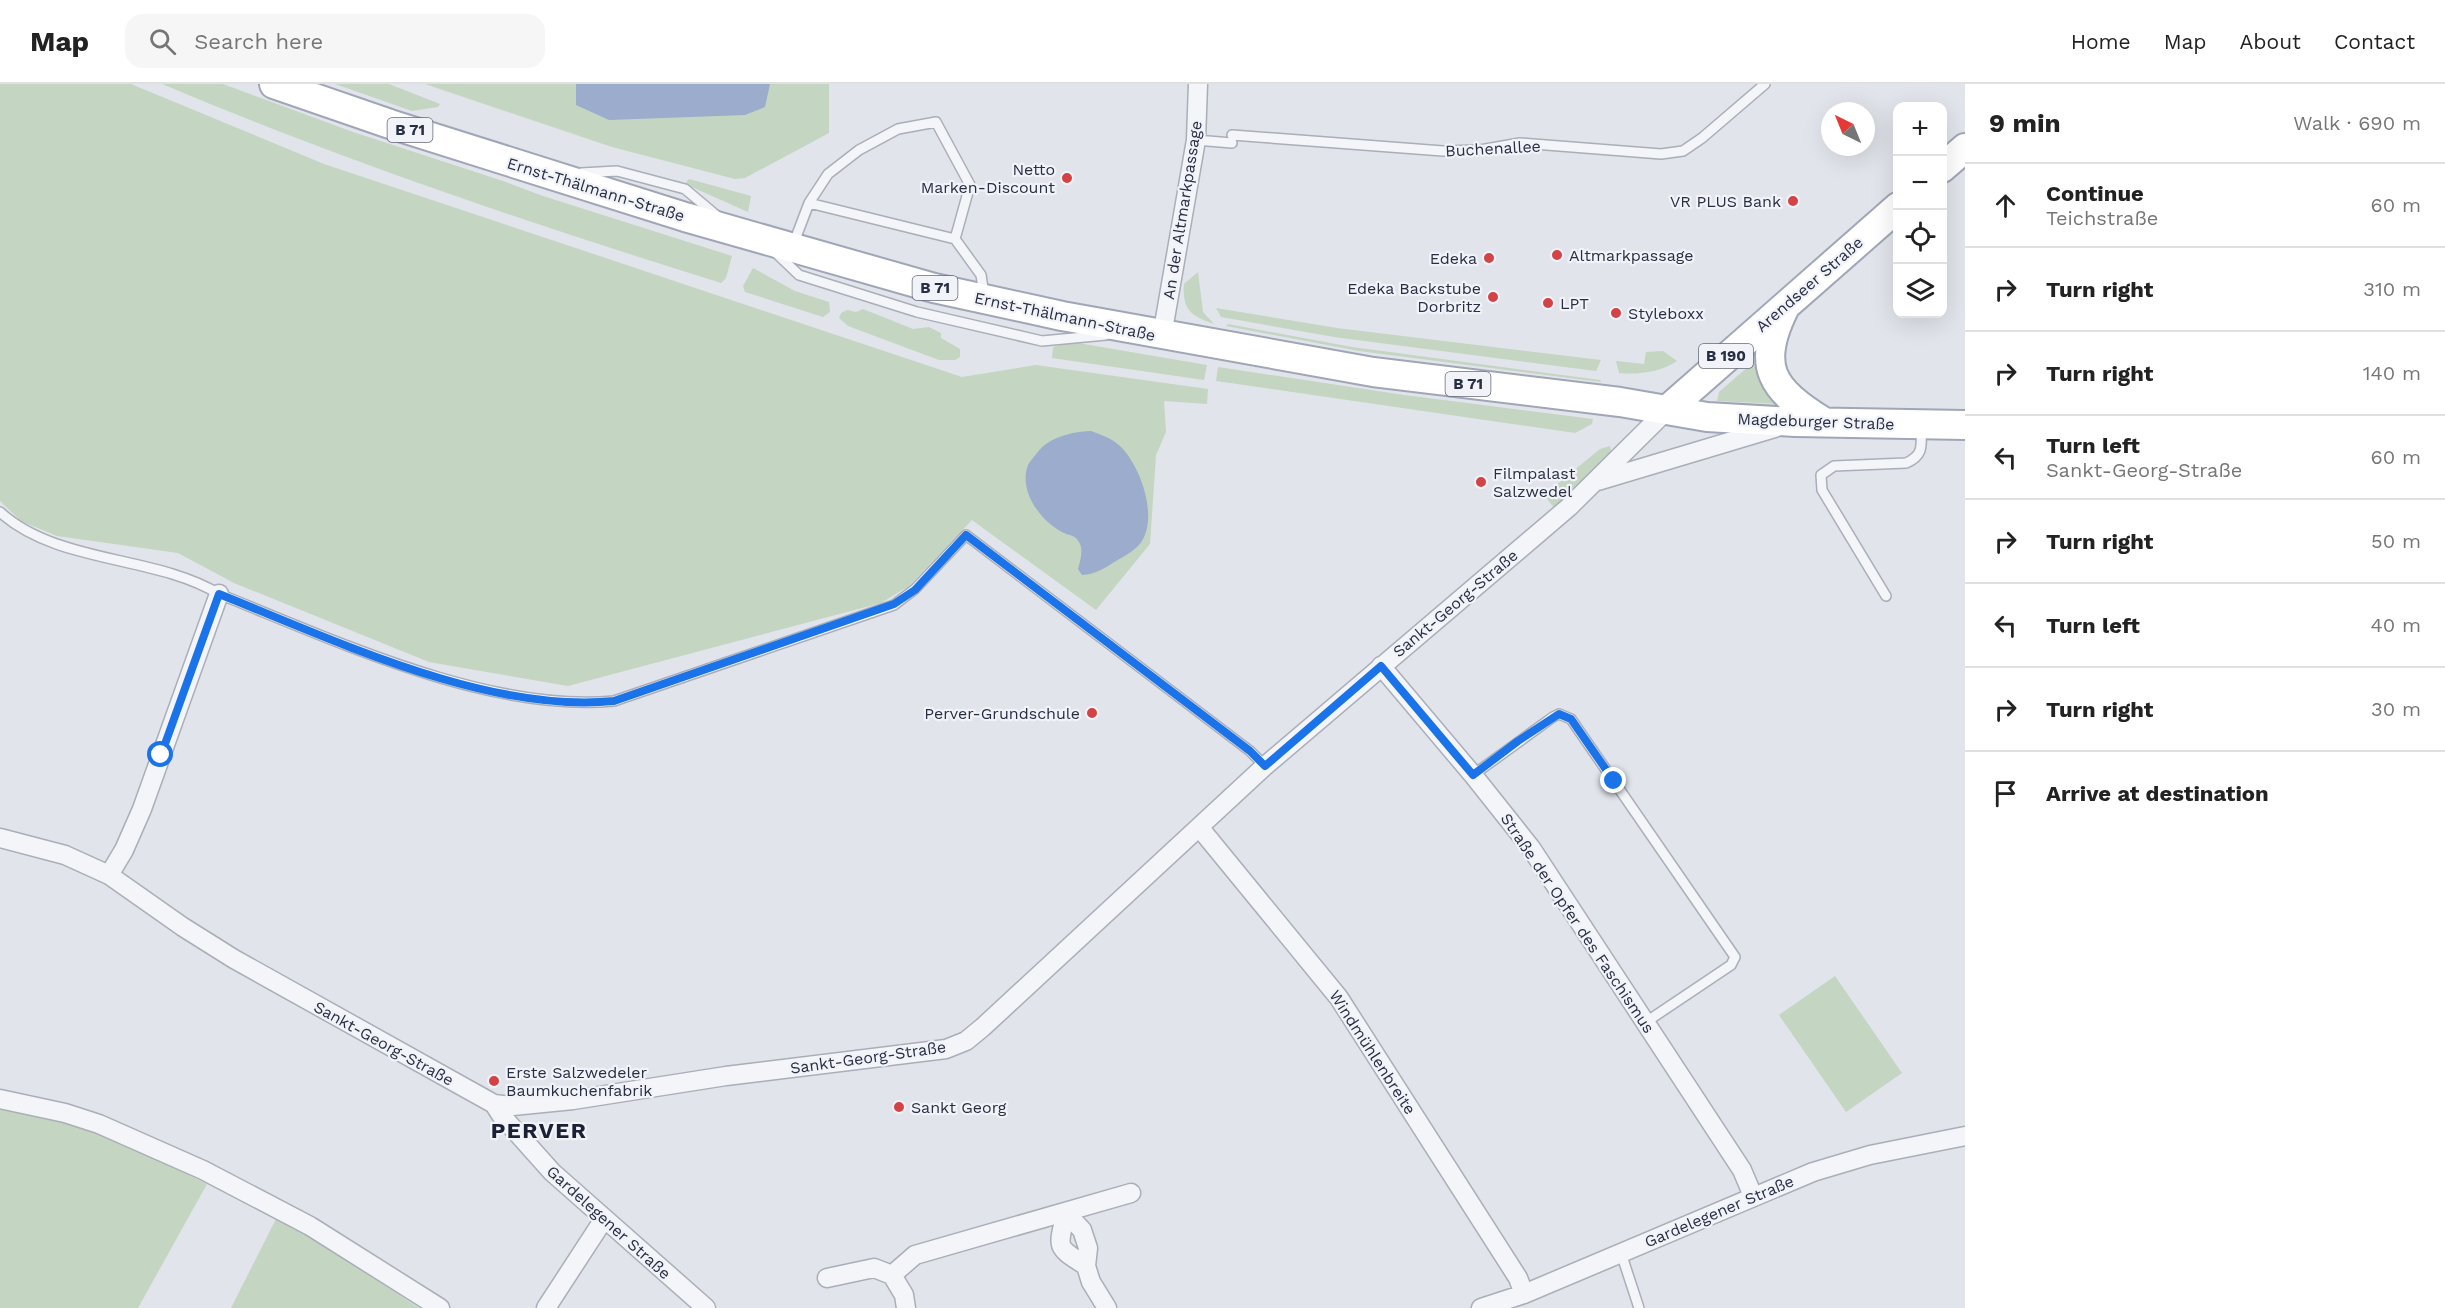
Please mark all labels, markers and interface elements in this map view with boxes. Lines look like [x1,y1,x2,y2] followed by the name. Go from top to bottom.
[125,14,545,68] search box
[30,25,89,58] text: Map
[146,25,179,58] icon: search
[194,29,323,54] text: Search here
[2071,29,2131,54] text: Home
[2164,29,2207,54] text: Map
[2240,29,2301,54] text: About
[2334,29,2415,54] text: Contact
[1821,102,1875,156] north arrow
[1893,102,1947,318] map controls
[1893,102,1947,156] button: +
[1989,108,2061,138] text: 9 min
[2293,111,2421,135] text: Walk · 690 m
[388,118,432,142] road number: B 71
[1159,119,1206,301] street label: An der Altmarkpassage
[1445,137,1541,160] street label: Buchenallee
[505,153,687,226] street label: Ernst-Thälmann-Straße
[1893,156,1947,210] button: −
[921,160,1055,197] place label: Netto Marken-Discount
[1060,171,1074,185] marker: Netto Marken-Discount
[2046,181,2144,206] text: Continue
[1989,189,2022,222] icon: ahead
[1670,192,1781,211] place label: VR PLUS Bank
[2371,193,2421,217] text: 60 m
[1786,194,1800,208] marker: VR PLUS Bank
[2046,206,2158,230] text: Teichstraße
[1893,210,1947,264] button: locate
[1752,233,1867,336] street label: Arendseer Straße
[1569,246,1694,265] place label: Altmarkpassage
[1550,248,1564,262] marker: Altmarkpassage
[1430,249,1477,268] place label: Edeka
[1482,251,1496,265] marker: Edeka
[1893,264,1947,318] button: layers
[1989,273,2022,306] icon: right
[912,276,958,300] road number: B 71
[2046,277,2153,302] text: Turn right
[2363,277,2421,301] text: 310 m
[1347,279,1481,316] place label: Edeka Backstube Dorbritz
[973,288,1157,345] street label: Ernst-Thälmann-Straße
[1486,290,1500,304] marker: Edeka Backstube Dorbritz
[1560,294,1589,313] place label: LPT
[1541,296,1555,310] marker: LPT
[1628,304,1704,323] place label: Styleboxx
[1609,306,1623,320] marker: Styleboxx
[1699,344,1753,368] road number: B 190
[1989,357,2022,390] icon: right
[2046,361,2153,386] text: Turn right
[2363,361,2421,385] text: 140 m
[1446,372,1490,396] road number: B 71
[1737,409,1895,434] street label: Magdeburger Straße
[2046,433,2140,458] text: Turn left
[1989,441,2022,474] icon: left
[2371,445,2421,469] text: 60 m
[2046,458,2242,482] text: Sankt-Georg-Straße
[1493,464,1576,501] place label: Filmpalast Salzwedel
[1474,475,1488,489] marker: Filmpalast Salzwedel
[1989,525,2022,558] icon: right
[2046,529,2153,554] text: Turn right
[2371,529,2421,553] text: 50 m
[1389,546,1522,661] street label: Sankt-Georg-Straße
[1989,609,2022,642] icon: left
[2046,613,2140,638] text: Turn left
[2370,613,2421,637] text: 40 m
[1989,693,2022,726] icon: right
[2046,697,2153,722] text: Turn right
[2371,697,2421,721] text: 30 m
[924,704,1080,723] place label: Perver-Grundschule
[1085,706,1099,720] marker: Perver-Grundschule
[147,741,173,767] route start
[1600,767,1626,793] route end
[1989,777,2022,810] icon: arrive
[2046,781,2269,806] text: Arrive at destination
[1497,810,1658,1037] street label: Straße der Opfer des Faschismus
[1325,987,1420,1118] street label: Windmühlenbreite
[310,997,457,1090] street label: Sankt-Georg-Straße
[789,1037,947,1078] street label: Sankt-Georg-Straße
[506,1063,652,1100] place label: Erste Salzwedeler Baumkuchenfabrik
[487,1074,501,1088] marker: Erste Salzwedeler Baumkuchenfabrik
[911,1098,1007,1117] place label: Sankt Georg
[892,1100,906,1114] marker: Sankt Georg
[491,1118,587,1143] district label: PERVER
[543,1162,675,1283] street label: Gardelegener Straße
[1642,1171,1797,1252] street label: Gardelegener Straße

